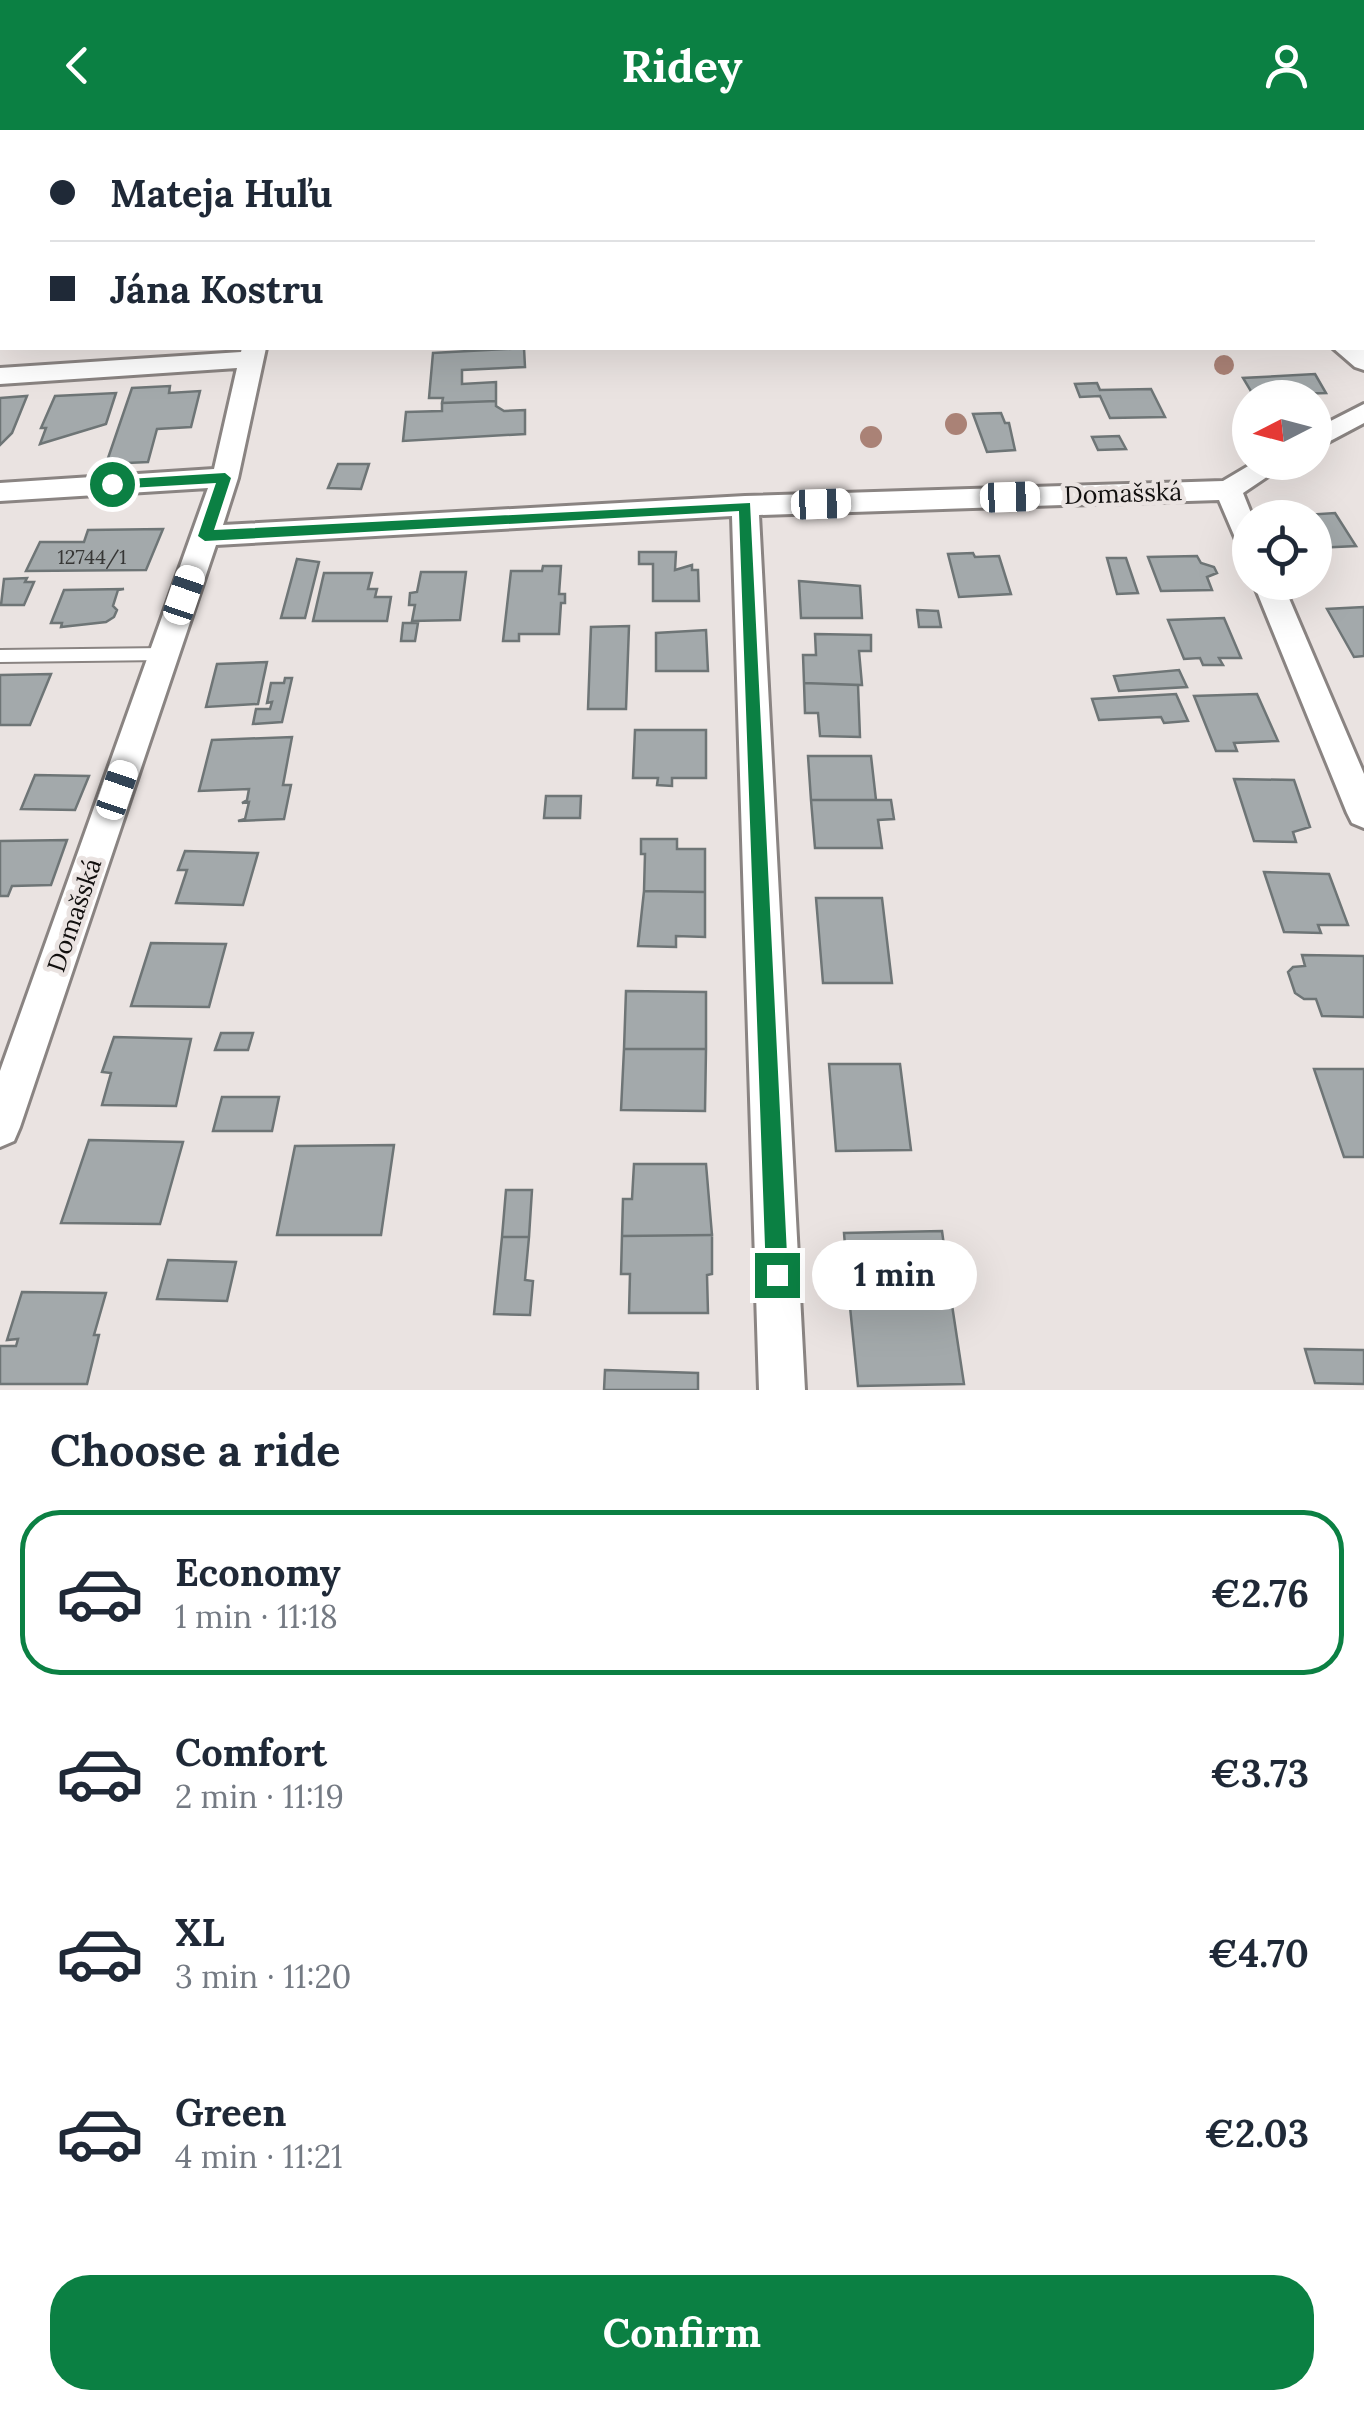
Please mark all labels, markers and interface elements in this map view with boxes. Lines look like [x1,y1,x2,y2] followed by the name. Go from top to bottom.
[621,37,743,94] text: Ridey
[50,38,105,93] icon: back
[1259,38,1314,93] icon: person
[110,169,332,217] text: Mateja Huľu
[110,265,323,313] text: Jána Kostru
[1232,380,1332,480] north arrow
[1232,380,1332,600] map controls
[90,462,135,507] route start
[1063,475,1183,511] street label: Domašská
[979,481,1041,513] car
[790,488,852,520] car
[1232,500,1332,600] button: locate
[57,544,127,570] house number: 12744/1
[160,562,208,628] car
[93,757,141,823] car
[40,854,108,976] street label: Domašská
[812,1240,977,1310] callout: 1 min
[755,1253,800,1298] route end
[854,1254,935,1295] text: 1 min
[50,1421,340,1478] text: Choose a ride
[55,1548,145,1638] icon: car
[175,1548,341,1596] text: Economy
[1211,1569,1309,1617] text: €2.76
[175,1596,338,1637] text: 1 min · 11:18
[55,1728,145,1818] icon: car
[175,1728,327,1776] text: Comfort
[1210,1749,1309,1797] text: €3.73
[175,1776,344,1817] text: 2 min · 11:19
[55,1908,145,1998] icon: car
[175,1908,225,1956] text: XL
[1208,1929,1309,1977] text: €4.70
[175,1956,351,1997] text: 3 min · 11:20
[55,2088,145,2178] icon: car
[175,2088,287,2136] text: Green
[1204,2109,1309,2157] text: €2.03
[175,2136,343,2177] text: 4 min · 11:21
[50,2275,1314,2390] button: Confirm

